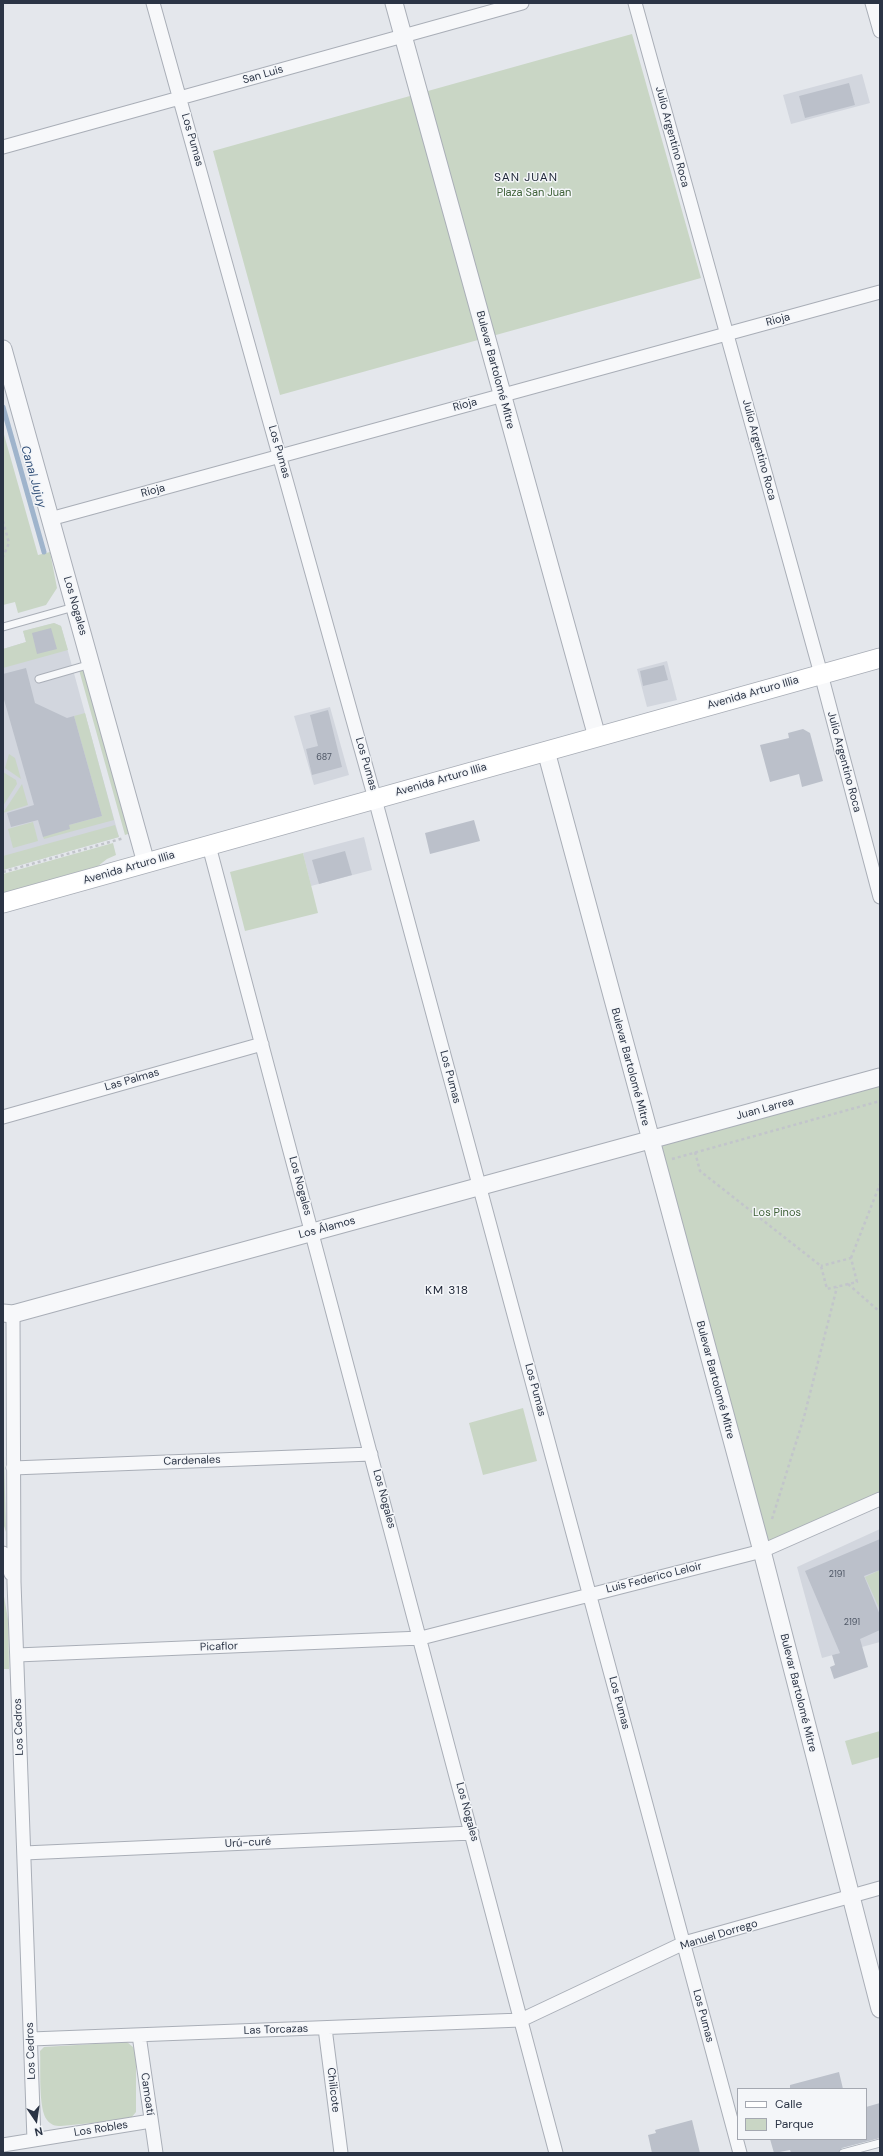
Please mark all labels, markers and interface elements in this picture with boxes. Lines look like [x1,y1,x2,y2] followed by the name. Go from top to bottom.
[241,63,285,87] street label: San Luis
[652,85,692,189] street label: Julio Argentino Roca
[178,112,206,168] street label: Los Pumas
[494,171,558,185] district label: SAN JUAN
[497,186,571,200] park label: Plaza San Juan
[473,310,517,430] street label: Bulevar Bartolomé Mitre
[765,310,791,330] street label: Rioja
[452,395,478,415] street label: Rioja
[739,398,779,502] street label: Julio Argentino Roca
[265,424,293,480] street label: Los Pumas
[17,444,49,510] water label: Canal Jujuy
[140,481,166,501] street label: Rioja
[60,575,90,637] street label: Los Nogales
[706,674,800,712] street label: Avenida Arturo Illia
[824,710,864,814] street label: Julio Argentino Roca
[352,736,380,792] street label: Los Pumas
[316,753,332,763] house number: 687
[394,761,488,799] street label: Avenida Arturo Illia
[82,849,176,887] street label: Avenida Arturo Illia
[608,1007,652,1127] street label: Bulevar Bartolomé Mitre
[437,1049,463,1105] street label: Los Pumas
[103,1066,161,1094] street label: Las Palmas
[735,1095,795,1123] street label: Juan Larrea
[286,1155,314,1217] street label: Los Nogales
[753,1206,801,1220] park label: Los Pinos
[297,1214,357,1242] street label: Los Álamos
[425,1284,469,1298] district label: KM 318
[693,1320,737,1440] street label: Bulevar Bartolomé Mitre
[522,1362,548,1418] street label: Los Pumas
[163,1453,221,1469] street label: Cardenales
[370,1468,398,1530] street label: Los Nogales
[605,1560,703,1596] street label: Luis Federico Leloir
[829,1570,845,1580] house number: 2191
[844,1618,860,1628] house number: 2191
[777,1632,819,1754] street label: Bulevar Bartolomé Mitre
[200,1640,238,1654] street label: Picaflor
[606,1675,632,1731] street label: Los Pumas
[11,1698,27,1756] street label: Los Cedros
[453,1781,481,1843] street label: Los Nogales
[225,1835,271,1851] street label: Urú-curé
[679,1917,759,1953] street label: Manuel Dorrego
[690,1988,716,2044] street label: Los Pumas
[23,2022,39,2080] street label: Los Cedros
[243,2022,309,2038] street label: Las Torcazas
[324,2067,342,2113] street label: Chilicote
[137,2072,157,2116] street label: Camoatí
[737,2088,867,2140] legend
[775,2096,802,2112] text: Calle
[16,2100,56,2140] north arrow
[775,2116,814,2132] text: Parque
[73,2118,129,2140] street label: Los Robles
[33,2124,44,2139] text: N

